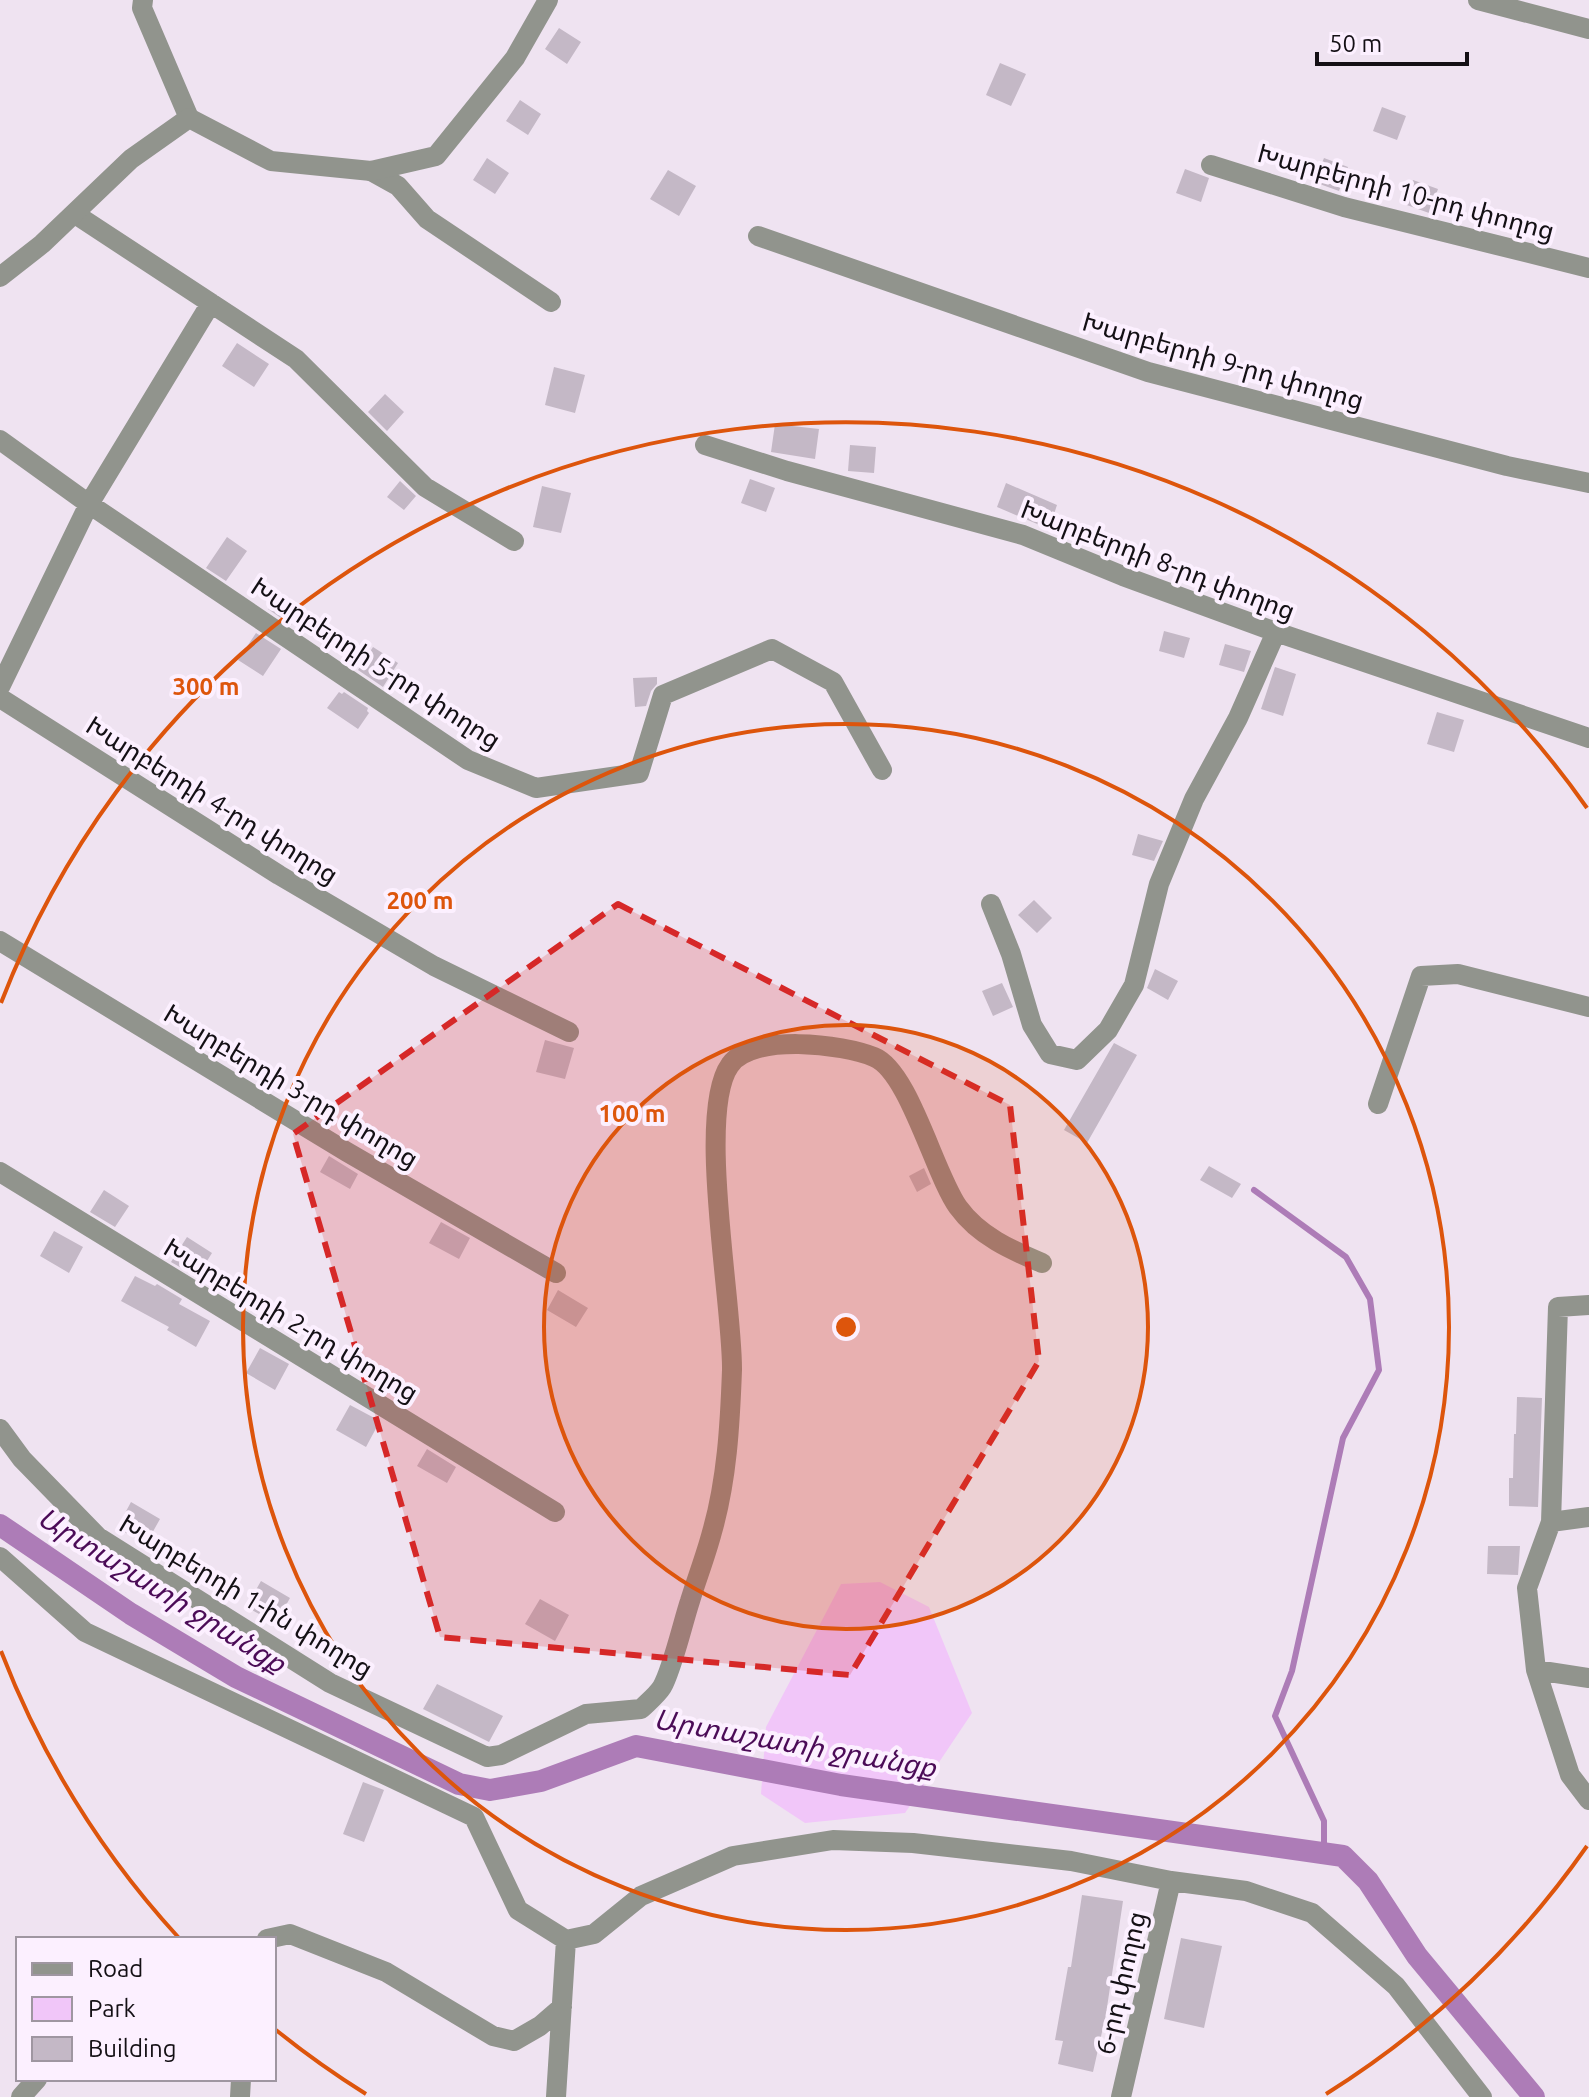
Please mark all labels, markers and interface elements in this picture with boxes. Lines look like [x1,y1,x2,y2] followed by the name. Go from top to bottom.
[1317,16,1467,66] scale bar
[1329,30,1382,57] text: 50 m
[1254,138,1558,246] street label: Խարբերդի 10-րդ փողոց
[1079,306,1367,416] street label: Խարբերդի 9-րդ փողոց
[1017,494,1299,626] street label: Խարբերդի 8-րդ փողոց
[246,571,506,755] street label: Խարբերդի 5-րդ փողոց
[173,673,239,700] text: 300 m
[80,710,344,890] street label: Խարբերդի 4-րդ փողոց
[387,887,453,914] text: 200 m
[158,998,424,1174] street label: Խարբերդի 3-րդ փողոց
[599,1100,665,1127] text: 100 m
[158,1232,424,1408] street label: Խարբերդի 2-րդ փողոց
[832,1313,860,1341] centre of rings
[32,1501,293,1681] water label: Արտաշատի ջրանցք
[114,1508,378,1684] street label: Խարբերդի 1-ին փողոց
[651,1702,940,1785] water label: Արտաշատի ջրանցք
[1090,1908,1152,2058] street label: 6-րդ փողոց
[16,1937,276,2081] legend
[88,1955,143,1982] text: Road
[88,1995,136,2022] text: Park
[88,2035,176,2062] text: Building

